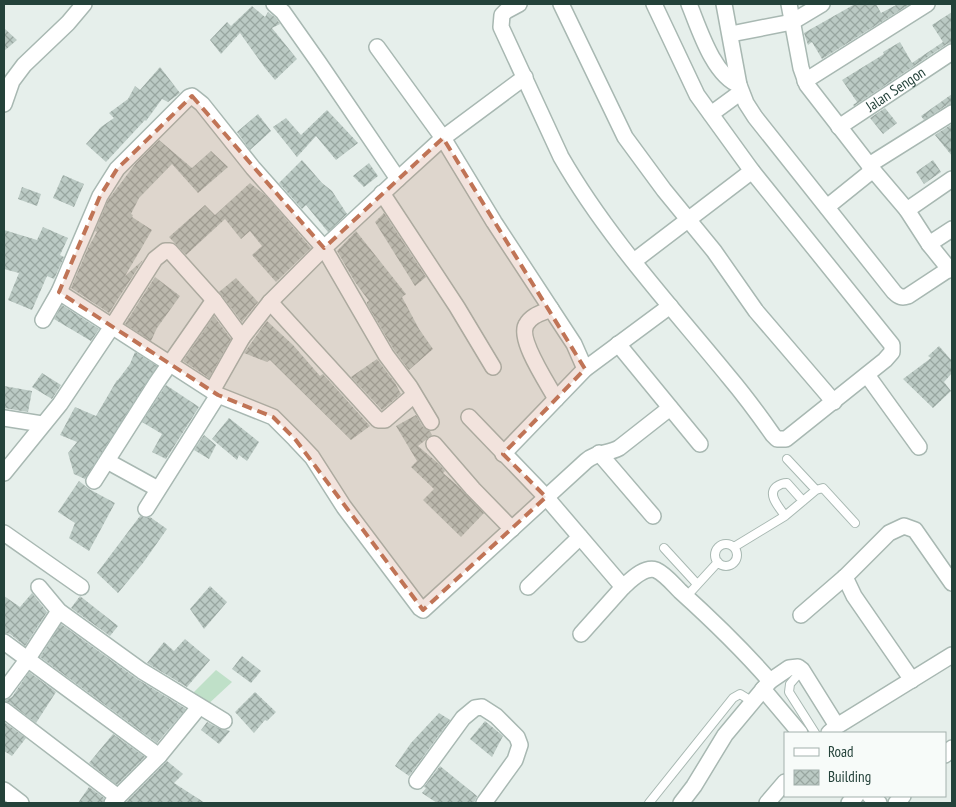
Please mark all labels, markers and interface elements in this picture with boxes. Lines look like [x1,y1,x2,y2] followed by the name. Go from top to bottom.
[861,62,929,116] street label: Jalan Sengon
[784,732,946,797] legend
[828,742,854,761] text: Road
[828,767,871,786] text: Building

